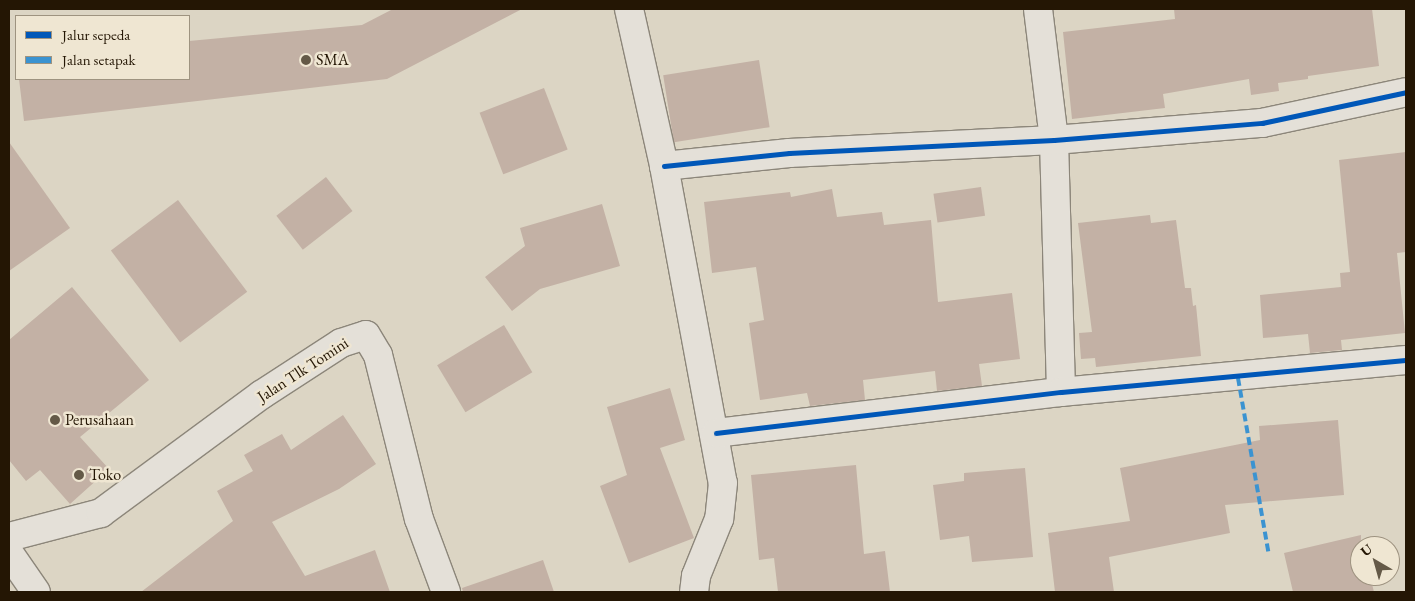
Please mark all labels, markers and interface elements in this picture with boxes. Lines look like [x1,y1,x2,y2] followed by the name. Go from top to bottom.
[15,15,190,80] legend
[62,25,130,44] text: Jalur sepeda
[62,50,136,69] text: Jalan setapak
[316,50,349,70] place label: SMA
[300,54,312,66] marker: SMA
[254,333,352,407] street label: Jalan Tlk Tomini
[65,410,134,430] place label: Perusahaan
[49,414,61,426] marker: Perusahaan
[89,465,121,485] place label: Toko
[73,469,85,481] marker: Toko
[1350,536,1400,586] north arrow
[1357,540,1376,560] text: U

